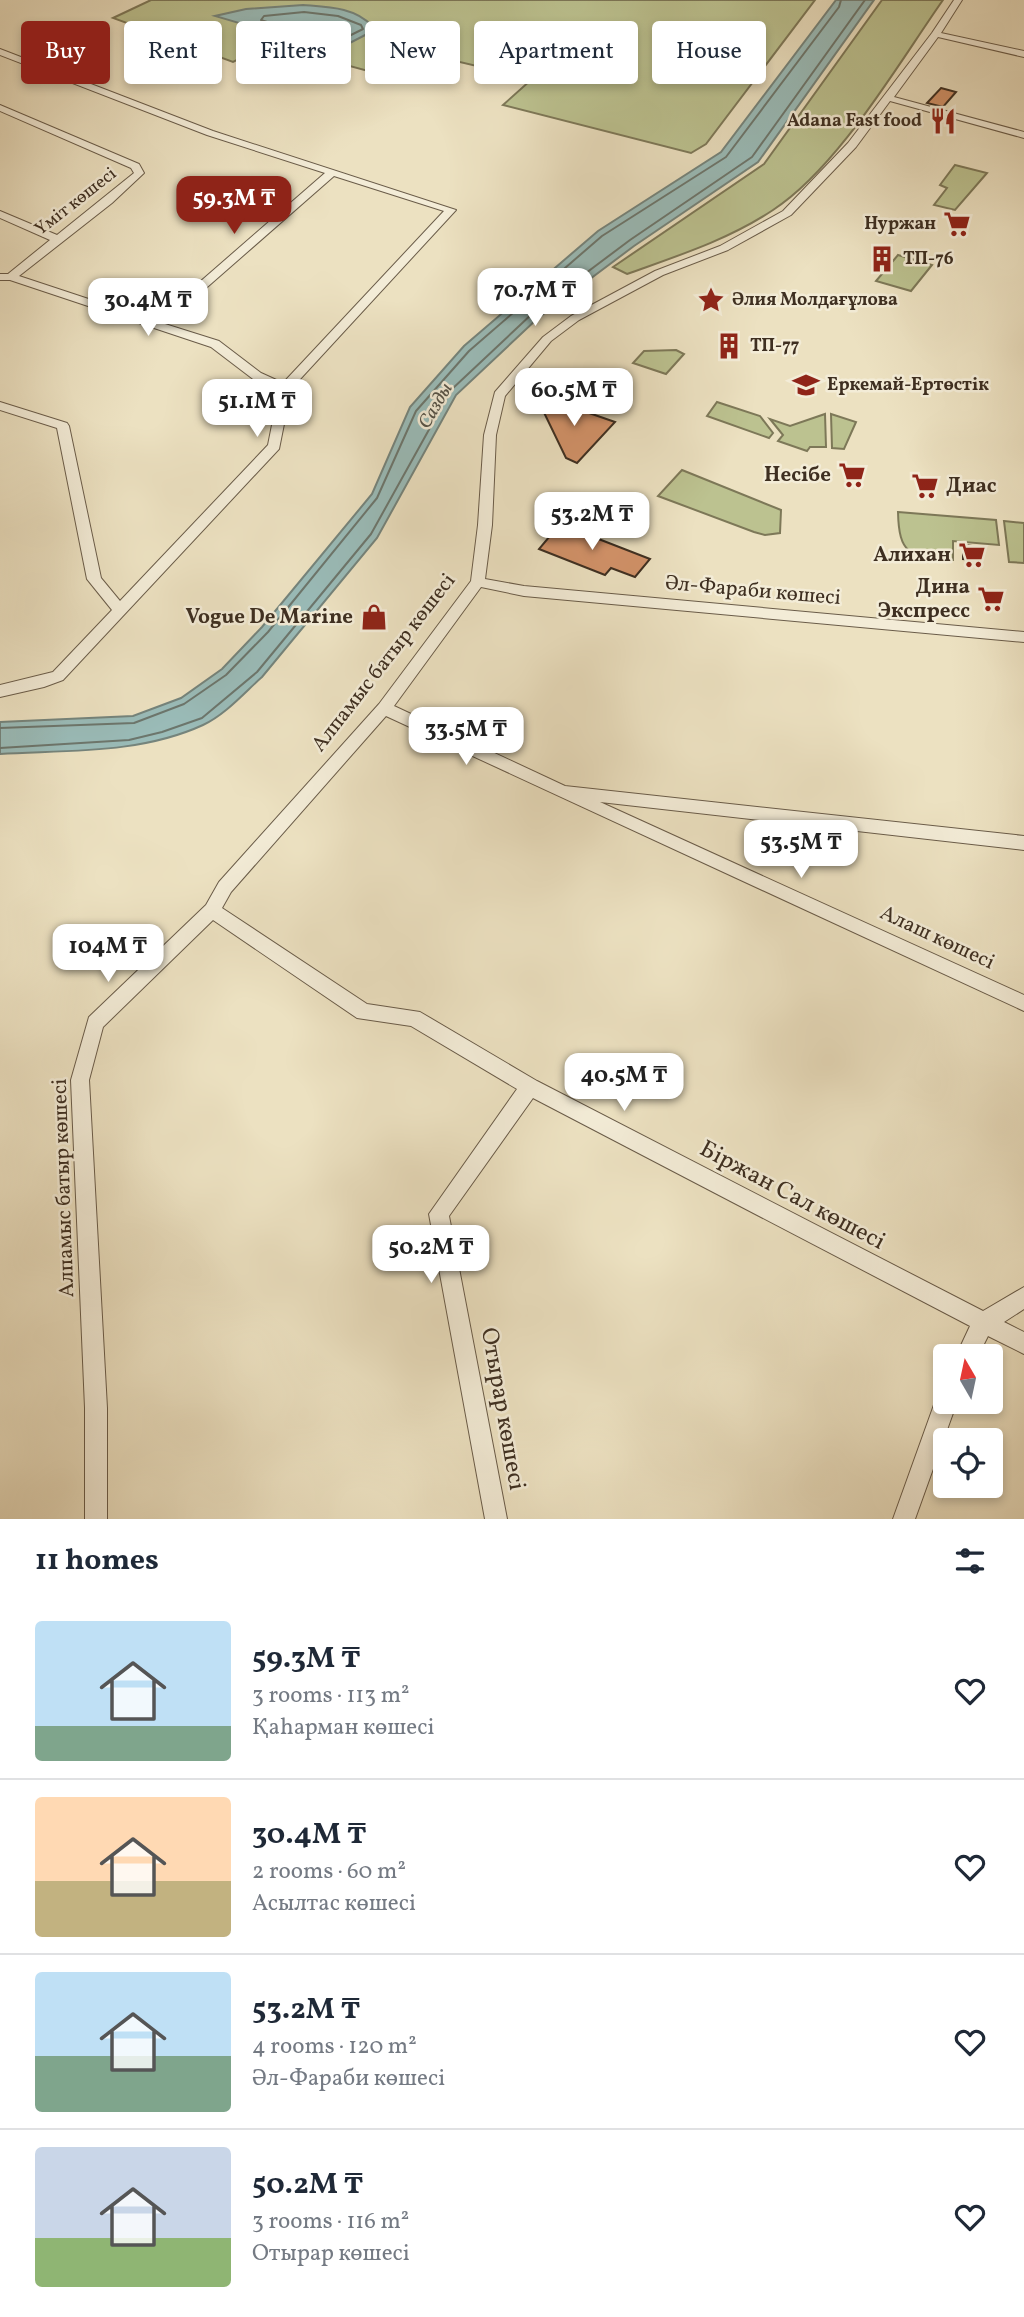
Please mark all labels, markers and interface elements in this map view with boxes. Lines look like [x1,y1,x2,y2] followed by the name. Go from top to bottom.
[21,21,110,84] chip: Buy
[124,21,222,84] chip: Rent
[236,21,351,84] chip: Filters
[365,21,460,84] chip: New
[474,21,638,84] chip: Apartment
[652,21,766,84] chip: House
[928,106,958,136] restaurant icon: Adana Fast food
[787,109,922,134] place label: Adana Fast food
[30,162,122,242] street label: Үміт көшесі
[169,176,299,236] pin: 59.3M ₸
[192,183,276,215] text: 59.3M ₸
[942,209,972,239] supermarket icon: Нуржан
[864,212,936,237] place label: Нуржан
[867,244,897,274] building icon: ТП-76
[903,247,954,272] place label: ТП-76
[470,268,600,328] pin: 70.7M ₸
[493,275,577,307] text: 70.7M ₸
[83,278,213,338] pin: 30.4M ₸
[104,285,192,317] text: 30.4M ₸
[696,285,726,315] place icon: Әлия Молдағұлова
[732,288,898,313] place label: Әлия Молдағұлова
[714,331,744,361] building icon: ТП-77
[750,334,800,359] place label: ТП-77
[509,368,639,428] pin: 60.5M ₸
[791,370,821,400] school or university icon: Еркемай-Ертөстік
[827,373,989,398] place label: Еркемай-Ертөстік
[531,375,617,407] text: 60.5M ₸
[412,378,460,434] water label: Сазды
[192,380,322,439] pin: 51.1M ₸
[218,386,296,418] text: 51.1M ₸
[837,460,867,490] supermarket icon: Несібе
[764,461,831,490] place label: Несібе
[910,471,940,501] supermarket icon: Диас
[946,472,997,501] place label: Диас
[527,492,657,552] pin: 53.2M ₸
[550,499,634,531] text: 53.2M ₸
[957,540,987,570] supermarket icon: Алихан
[873,541,951,570] place label: Алихан
[305,568,463,758] street label: Алпамыс батыр көшесі
[664,569,842,613] street label: Әл-Фараби көшесі
[878,573,970,626] place label: Дина Экспресс
[976,584,1006,614] supermarket icon: Дина Экспресс
[359,602,389,632] shop icon: Vogue De Marine
[185,603,353,632] place label: Vogue De Marine
[401,708,531,767] pin: 33.5M ₸
[425,714,507,746] text: 33.5M ₸
[736,820,866,880] pin: 53.5M ₸
[760,827,842,859] text: 53.5M ₸
[875,899,999,977] street label: Алаш көшесі
[51,925,165,984] pin: 104M ₸
[69,931,147,963] text: 104M ₸
[559,1054,689,1113] pin: 40.5M ₸
[581,1060,667,1092] text: 40.5M ₸
[46,1078,82,1298] street label: Алпамыс батыр көшесі
[693,1133,891,1259] street label: Біржан Сал көшесі
[366,1226,496,1285] pin: 50.2M ₸
[388,1232,474,1264] text: 50.2M ₸
[471,1325,533,1493] street label: Отырар көшесі
[933,1344,1003,1414] north arrow
[933,1344,1003,1498] map controls
[933,1428,1003,1498] button: locate
[35,1540,159,1582] text: 11 homes
[951,1542,989,1580] icon: filters
[252,1638,361,1680] text: 59.3M ₸
[91,1649,175,1733] icon: home
[951,1672,989,1710] icon: heart
[252,1680,410,1712] text: 3 rooms · 113 m²
[252,1712,434,1744] text: Қаһарман көшесі
[252,1814,367,1856] text: 30.4M ₸
[91,1825,175,1909] icon: home
[951,1848,989,1886] icon: heart
[252,1856,406,1888] text: 2 rooms · 60 m²
[252,1888,416,1920] text: Асылтас көшесі
[252,1989,360,2031] text: 53.2M ₸
[91,2000,175,2084] icon: home
[951,2023,989,2061] icon: heart
[252,2031,417,2063] text: 4 rooms · 120 m²
[252,2063,445,2095] text: Әл-Фараби көшесі
[252,2164,363,2206] text: 50.2M ₸
[91,2175,175,2259] icon: home
[951,2198,989,2236] icon: heart
[252,2206,409,2238] text: 3 rooms · 116 m²
[252,2238,410,2270] text: Отырар көшесі

